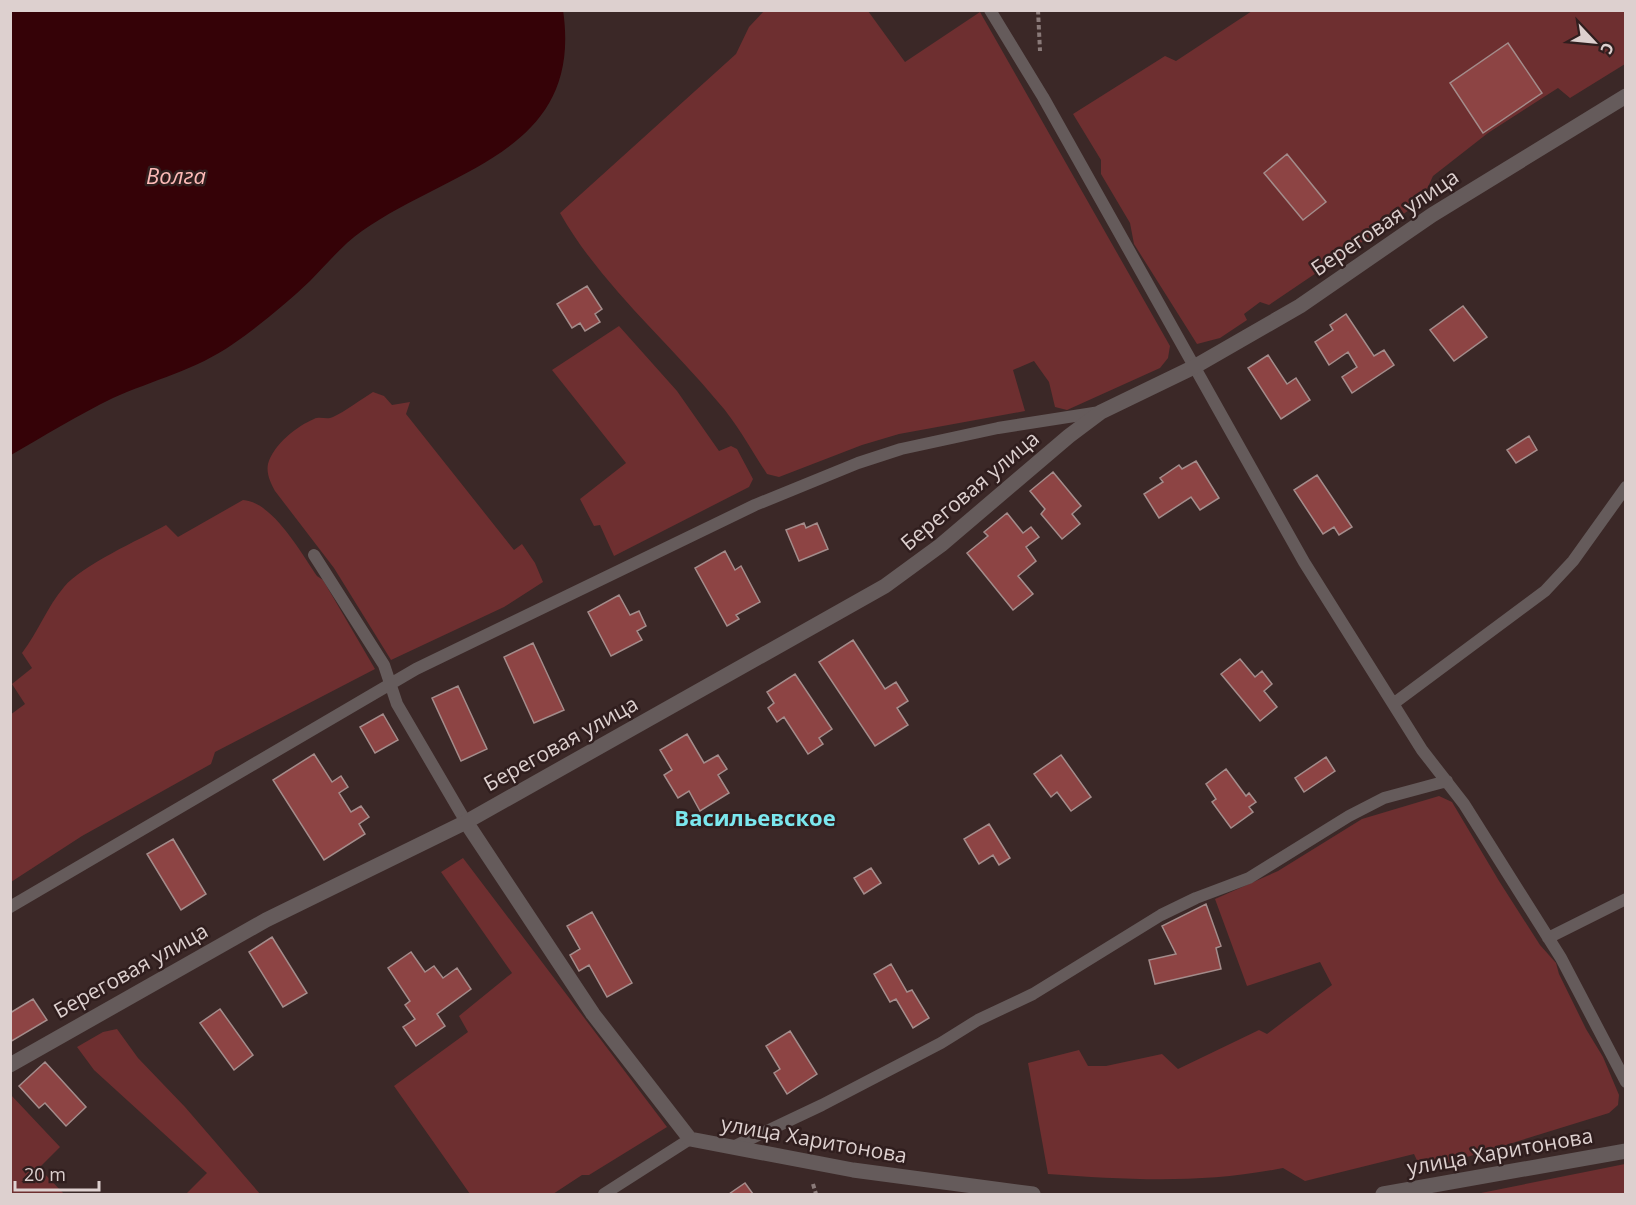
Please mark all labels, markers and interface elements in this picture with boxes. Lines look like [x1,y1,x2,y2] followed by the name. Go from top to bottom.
[1564,12,1624,72] north arrow
[1595,39,1620,58] text: С
[146,160,206,190] water label: Волга
[1305,162,1464,282] street label: Береговая улица
[894,424,1044,556] street label: Береговая улица
[478,689,643,797] street label: Береговая улица
[674,802,836,832] district label: Васильевское
[48,916,213,1024] street label: Береговая улица
[719,1109,909,1169] street label: улица Харитонова
[1405,1121,1595,1181] street label: улица Харитонова
[15,1154,99,1192] scale bar
[24,1162,66,1186] text: 20 m

